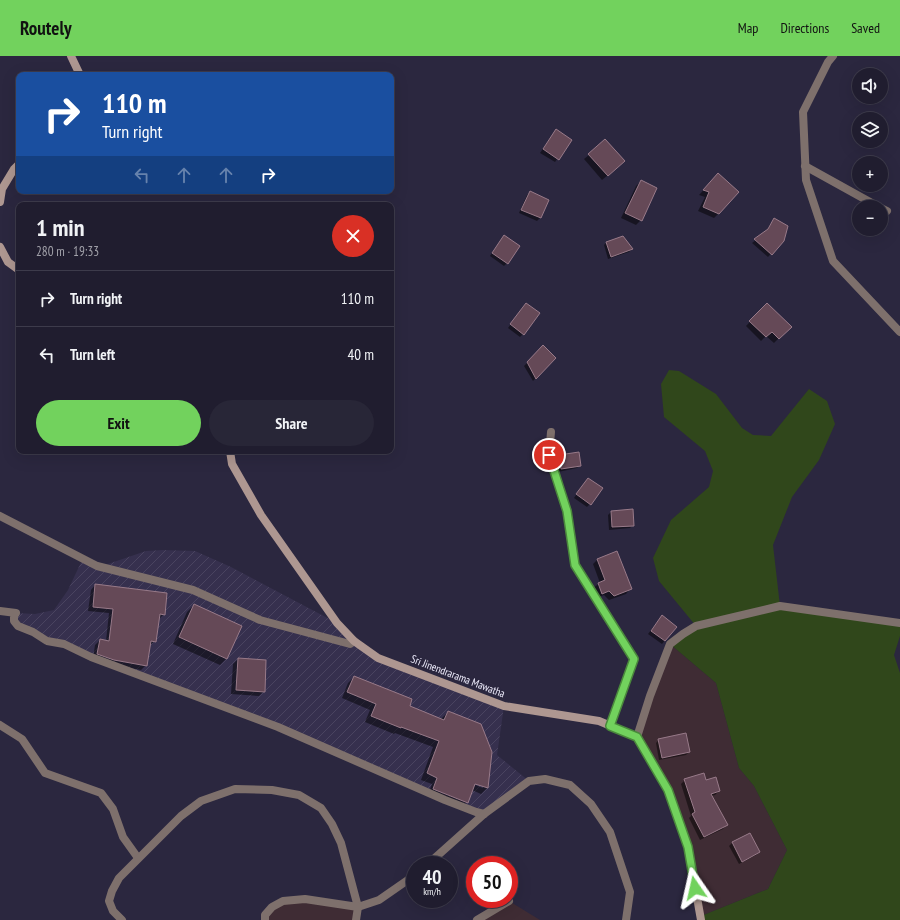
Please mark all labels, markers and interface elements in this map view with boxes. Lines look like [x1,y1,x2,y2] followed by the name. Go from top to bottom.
[20,16,72,40] text: Routely
[738,19,758,37] text: Map
[780,19,829,37] text: Directions
[851,19,880,37] text: Saved
[852,68,888,236] map controls
[852,68,888,104] button: sound
[102,84,166,121] text: 110 m
[36,88,88,140] icon: right
[852,112,888,148] button: layers
[102,120,162,143] text: Turn right
[852,156,888,192] button: +
[131,164,153,186] icon: left
[173,164,195,186] icon: ahead
[215,164,237,186] icon: ahead
[257,164,279,186] icon: right
[852,200,888,236] button: −
[36,212,84,243] text: 1 min
[332,215,374,257] button: close
[36,243,99,260] text: 280 m · 19:33
[36,288,58,310] icon: right
[70,289,122,308] text: Turn right
[341,289,374,308] text: 110 m
[36,344,58,366] icon: left
[70,345,115,364] text: Turn left
[348,345,374,364] text: 40 m
[36,400,201,446] button: Exit
[209,400,374,446] button: Share
[532,438,566,472] pin
[538,444,560,466] icon: arrive
[409,652,507,700] street label: Sri Jinendrarama Mawatha
[466,856,518,908] speed limit sign: 50
[422,864,442,890] text: 40
[674,867,716,909] position arrow
[423,885,441,898] text: km/h

